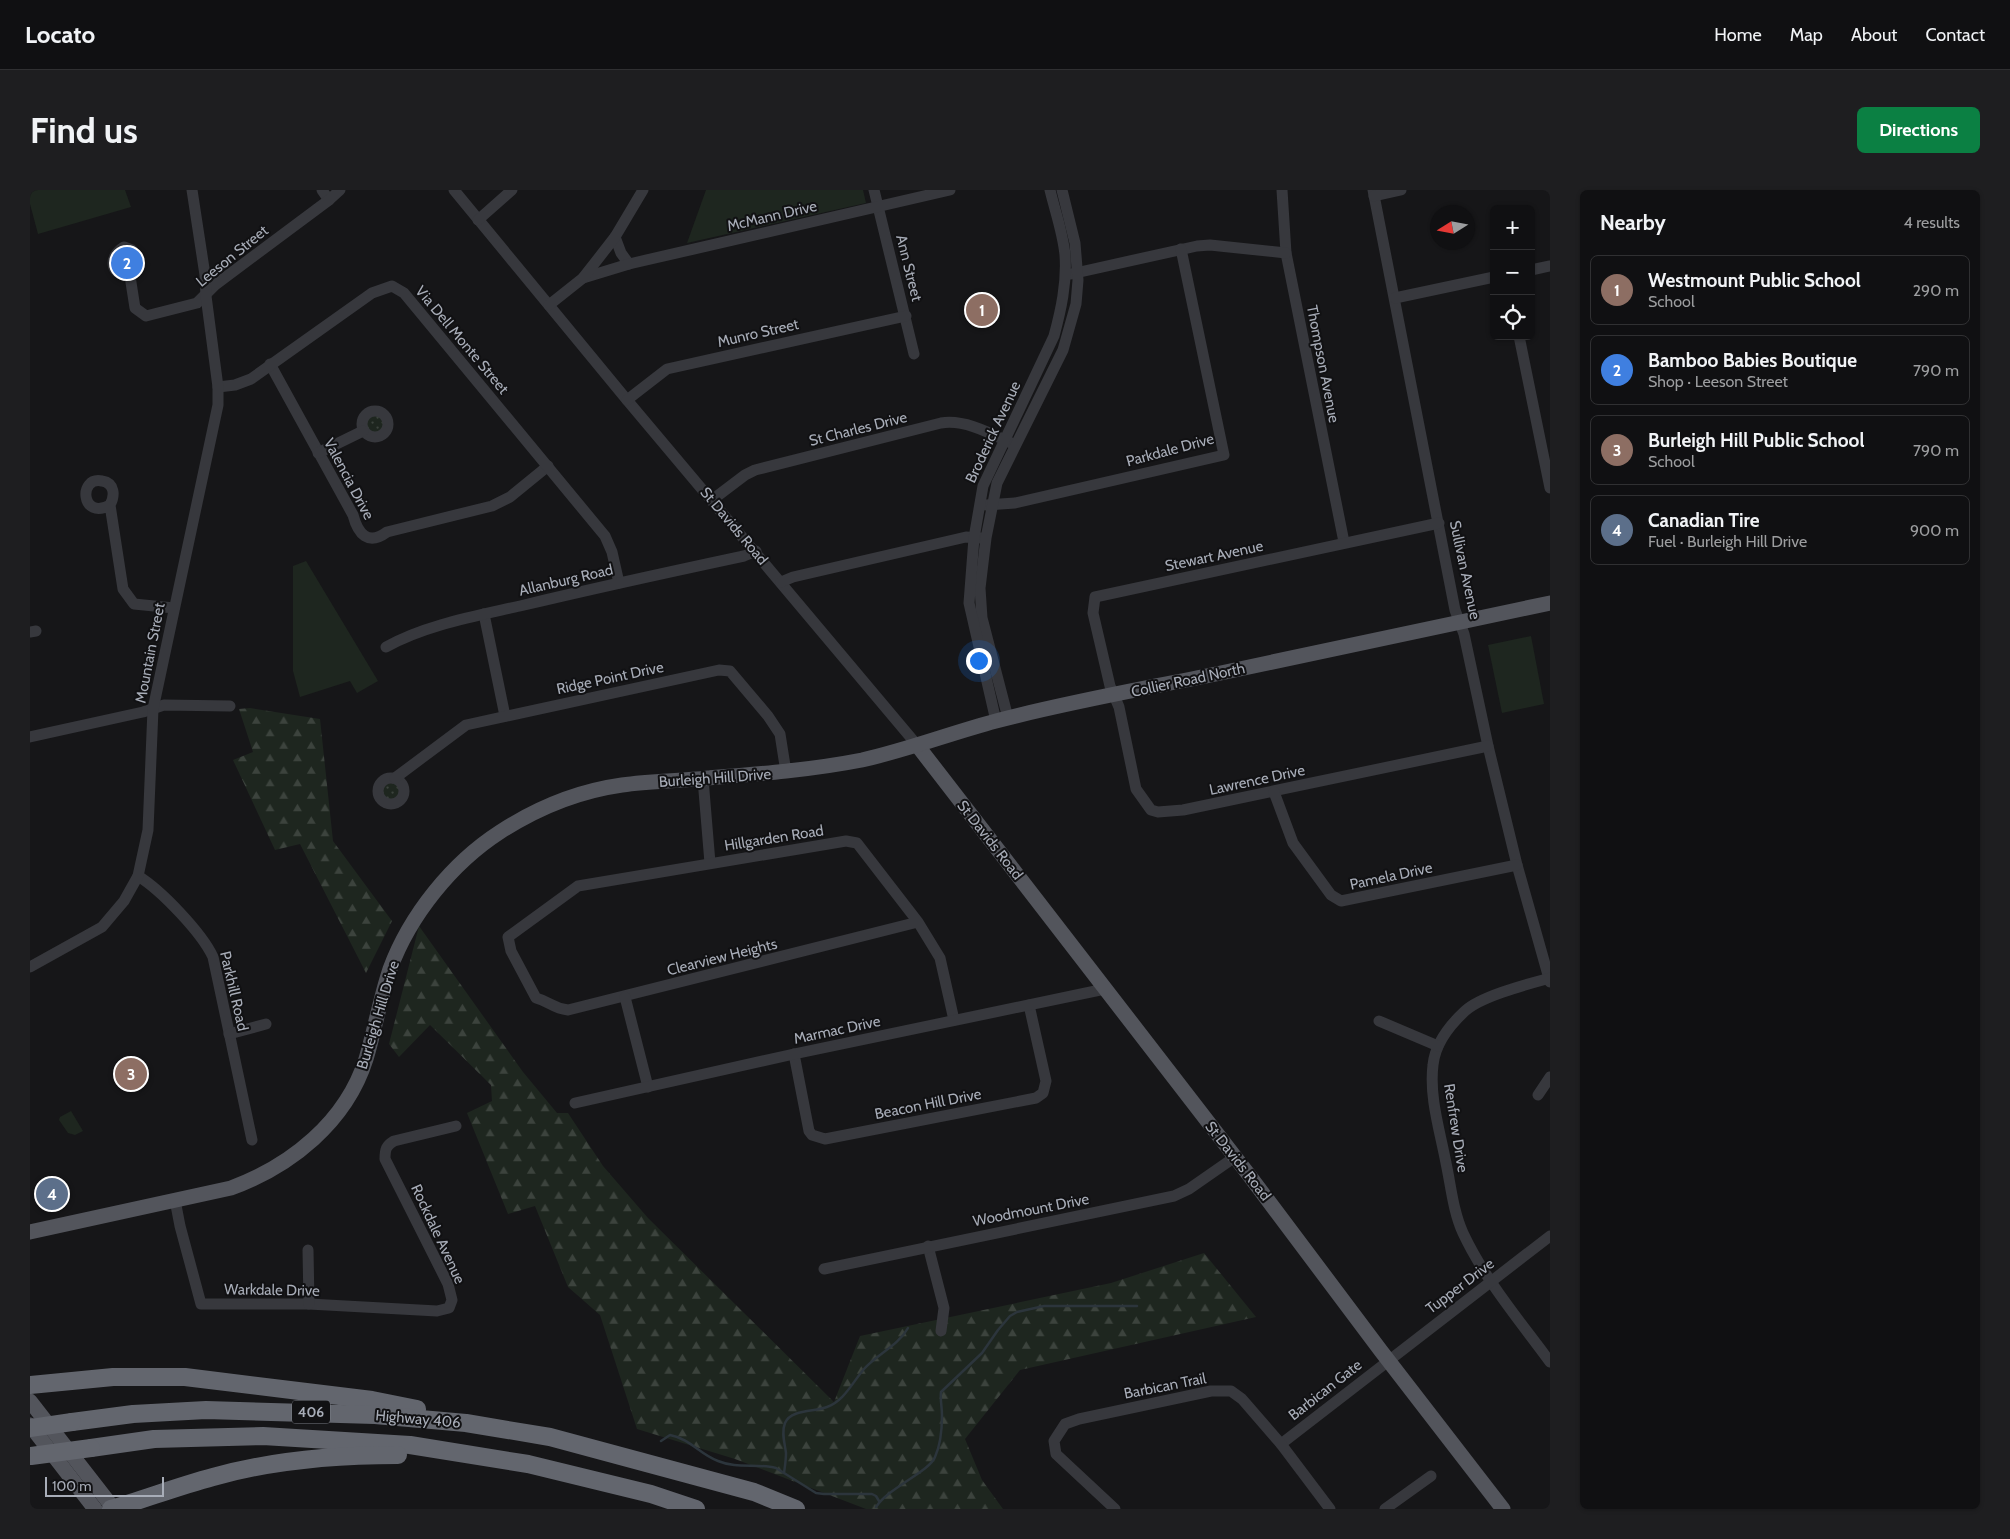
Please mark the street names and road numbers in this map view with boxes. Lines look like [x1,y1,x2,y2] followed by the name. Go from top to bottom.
[725,197,819,235] street label: McMann Drive
[192,221,272,291] street label: Leeson Street
[892,233,926,303] street label: Ann Street
[412,282,512,398] street label: Via Dell Monte Street
[1303,304,1343,425] street label: Thompson Avenue
[716,315,800,351] street label: Munro Street
[962,378,1025,486] street label: Broderick Avenue
[807,408,909,450] street label: St Charles Drive
[1124,430,1216,470] street label: Parkdale Drive
[320,435,378,523] street label: Valencia Drive
[696,484,772,568] street label: St Davids Road
[1446,519,1484,621] street label: Sullivan Avenue
[1163,537,1265,575] street label: Stewart Avenue
[517,560,615,600] street label: Allanburg Road
[131,601,169,705] street label: Mountain Street
[555,658,666,698] street label: Ridge Point Drive
[1130,659,1246,701] street label: Collier Road North
[1207,761,1307,799] street label: Lawrence Drive
[658,765,772,791] street label: Burleigh Hill Drive
[953,797,1027,883] street label: St Davids Road
[723,821,825,855] street label: Hillgarden Road
[1348,858,1434,894] street label: Pamela Drive
[665,935,779,979] street label: Clearview Heights
[216,949,252,1033] street label: Parkhill Road
[353,958,403,1071] street label: Burleigh Hill Drive
[792,1012,882,1048] street label: Marmac Drive
[1440,1082,1472,1174] street label: Renfrew Drive
[873,1085,983,1123] street label: Beacon Hill Drive
[1201,1118,1275,1204] street label: St Davids Road
[407,1181,469,1287] street label: Rockdale Avenue
[971,1190,1091,1230] street label: Woodmount Drive
[1422,1254,1498,1317] street label: Tupper Drive
[224,1280,320,1300] street label: Warkdale Drive
[1285,1356,1365,1424] street label: Barbican Gate
[1122,1369,1208,1403] street label: Barbican Trail
[292,1400,330,1424] road number: 406
[375,1406,461,1432] street label: Highway 406

